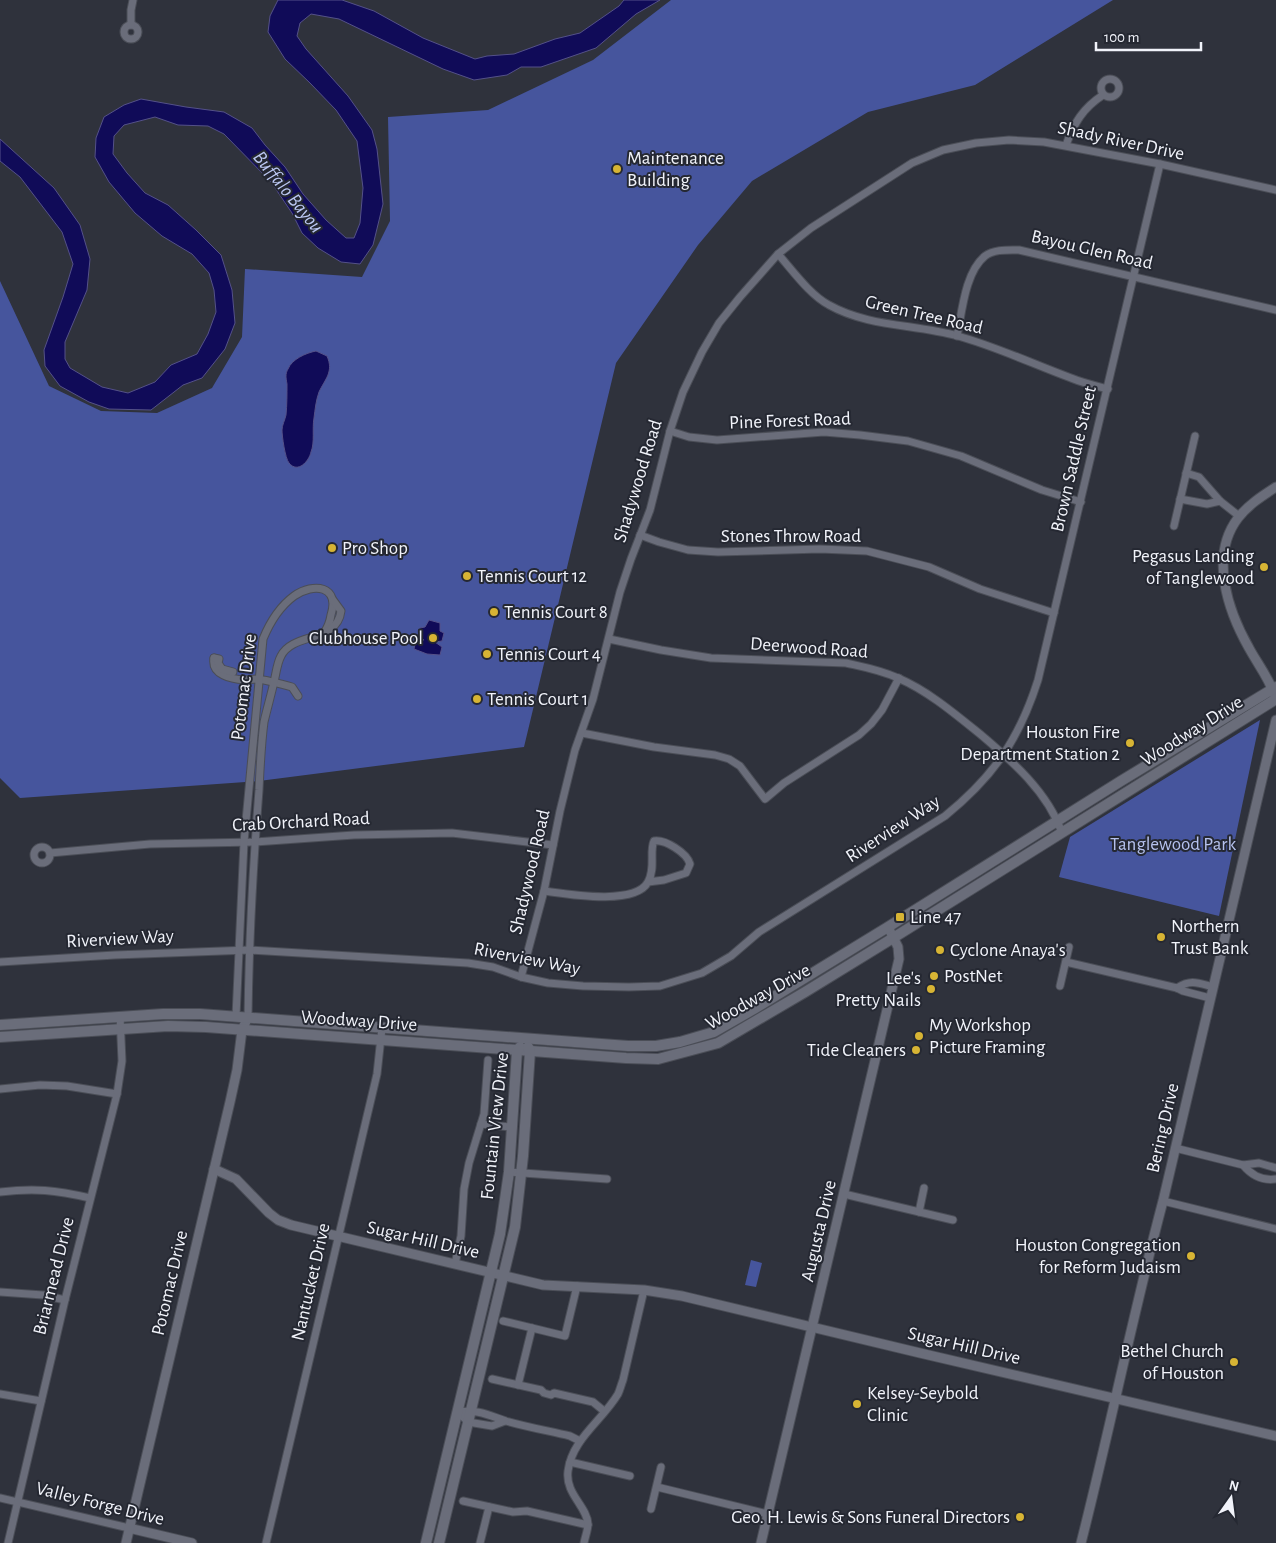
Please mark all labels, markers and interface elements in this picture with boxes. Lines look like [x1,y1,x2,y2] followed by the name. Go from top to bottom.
[1096,20,1201,52] scale bar
[1104,30,1139,45] text: 100 m
[1056,118,1186,164] street label: Shady River Drive
[249,147,327,237] water label: Buffalo Bayou
[627,149,724,190] place label: Maintenance Building
[611,163,623,175] marker: Maintenance Building
[1029,227,1155,273] street label: Bayou Glen Road
[863,292,985,338] street label: Green Tree Road
[1048,384,1100,534] street label: Brown Saddle Street
[729,409,851,433] street label: Pine Forest Road
[610,417,666,545] street label: Shadywood Road
[721,527,861,546] street label: Stones Throw Road
[342,539,408,558] place label: Pro Shop
[326,542,338,554] marker: Pro Shop
[1132,547,1255,588] place label: Pegasus Landing of Tanglewood
[1258,561,1270,573] marker: Pegasus Landing of Tanglewood
[477,567,587,586] place label: Tennis Court 12
[461,570,473,582] marker: Tennis Court 12
[504,603,608,622] place label: Tennis Court 8
[488,606,500,618] marker: Tennis Court 8
[309,629,423,648] place label: Clubhouse Pool
[427,632,439,644] marker: Clubhouse Pool
[228,633,260,741] street label: Potomac Drive
[749,634,869,662] street label: Deerwood Road
[497,645,601,664] place label: Tennis Court 4
[481,648,493,660] marker: Tennis Court 4
[487,690,588,709] place label: Tennis Court 1
[1138,692,1246,770] street label: Woodway Drive
[471,693,483,705] marker: Tennis Court 1
[960,723,1120,764] place label: Houston Fire Department Station 2
[1124,737,1136,749] marker: Houston Fire Department Station 2
[843,792,943,866] street label: Riverview Way
[506,808,554,936] street label: Shadywood Road
[232,809,371,835] street label: Crab Orchard Road
[1110,835,1236,854] park label: Tanglewood Park
[910,908,961,927] place label: Line 47
[894,911,906,923] marker: Line 47
[1171,917,1249,958] place label: Northern Trust Bank
[66,927,174,951] street label: Riverview Way
[1155,931,1167,943] marker: Northern Trust Bank
[472,939,582,979] street label: Riverview Way
[950,941,1066,960] place label: Cyclone Anaya's
[934,944,946,956] marker: Cyclone Anaya's
[702,960,814,1034] street label: Woodway Drive
[944,967,1003,986] place label: PostNet
[835,969,921,1010] place label: Lee's Pretty Nails
[928,970,940,982] marker: PostNet
[925,983,937,995] marker: Lee's Pretty Nails
[300,1007,418,1035] street label: Woodway Drive
[929,1016,1046,1057] place label: My Workshop Picture Framing
[913,1030,925,1042] marker: My Workshop Picture Framing
[807,1041,906,1060] place label: Tide Cleaners
[910,1044,922,1056] marker: Tide Cleaners
[478,1051,512,1201] street label: Fountain View Drive
[1143,1081,1183,1175] street label: Bering Drive
[798,1178,840,1284] street label: Augusta Drive
[30,1215,78,1337] street label: Briarmead Drive
[365,1218,481,1262] street label: Sugar Hill Drive
[288,1221,334,1343] street label: Nantucket Drive
[149,1229,191,1337] street label: Potomac Drive
[1015,1236,1181,1277] place label: Houston Congregation for Reform Judaism
[1185,1250,1197,1262] marker: Houston Congregation for Reform Judaism
[906,1324,1022,1368] street label: Sugar Hill Drive
[1120,1342,1224,1383] place label: Bethel Church of Houston
[1228,1356,1240,1368] marker: Bethel Church of Houston
[867,1384,979,1425] place label: Kelsey-Seybold Clinic
[851,1398,863,1410] marker: Kelsey-Seybold Clinic
[1206,1473,1256,1523] north arrow
[1227,1478,1240,1494] text: N
[34,1479,166,1529] street label: Valley Forge Drive
[731,1508,1010,1527] place label: Geo. H. Lewis & Sons Funeral Directors
[1014,1511,1026,1523] marker: Geo. H. Lewis & Sons Funeral Directors

